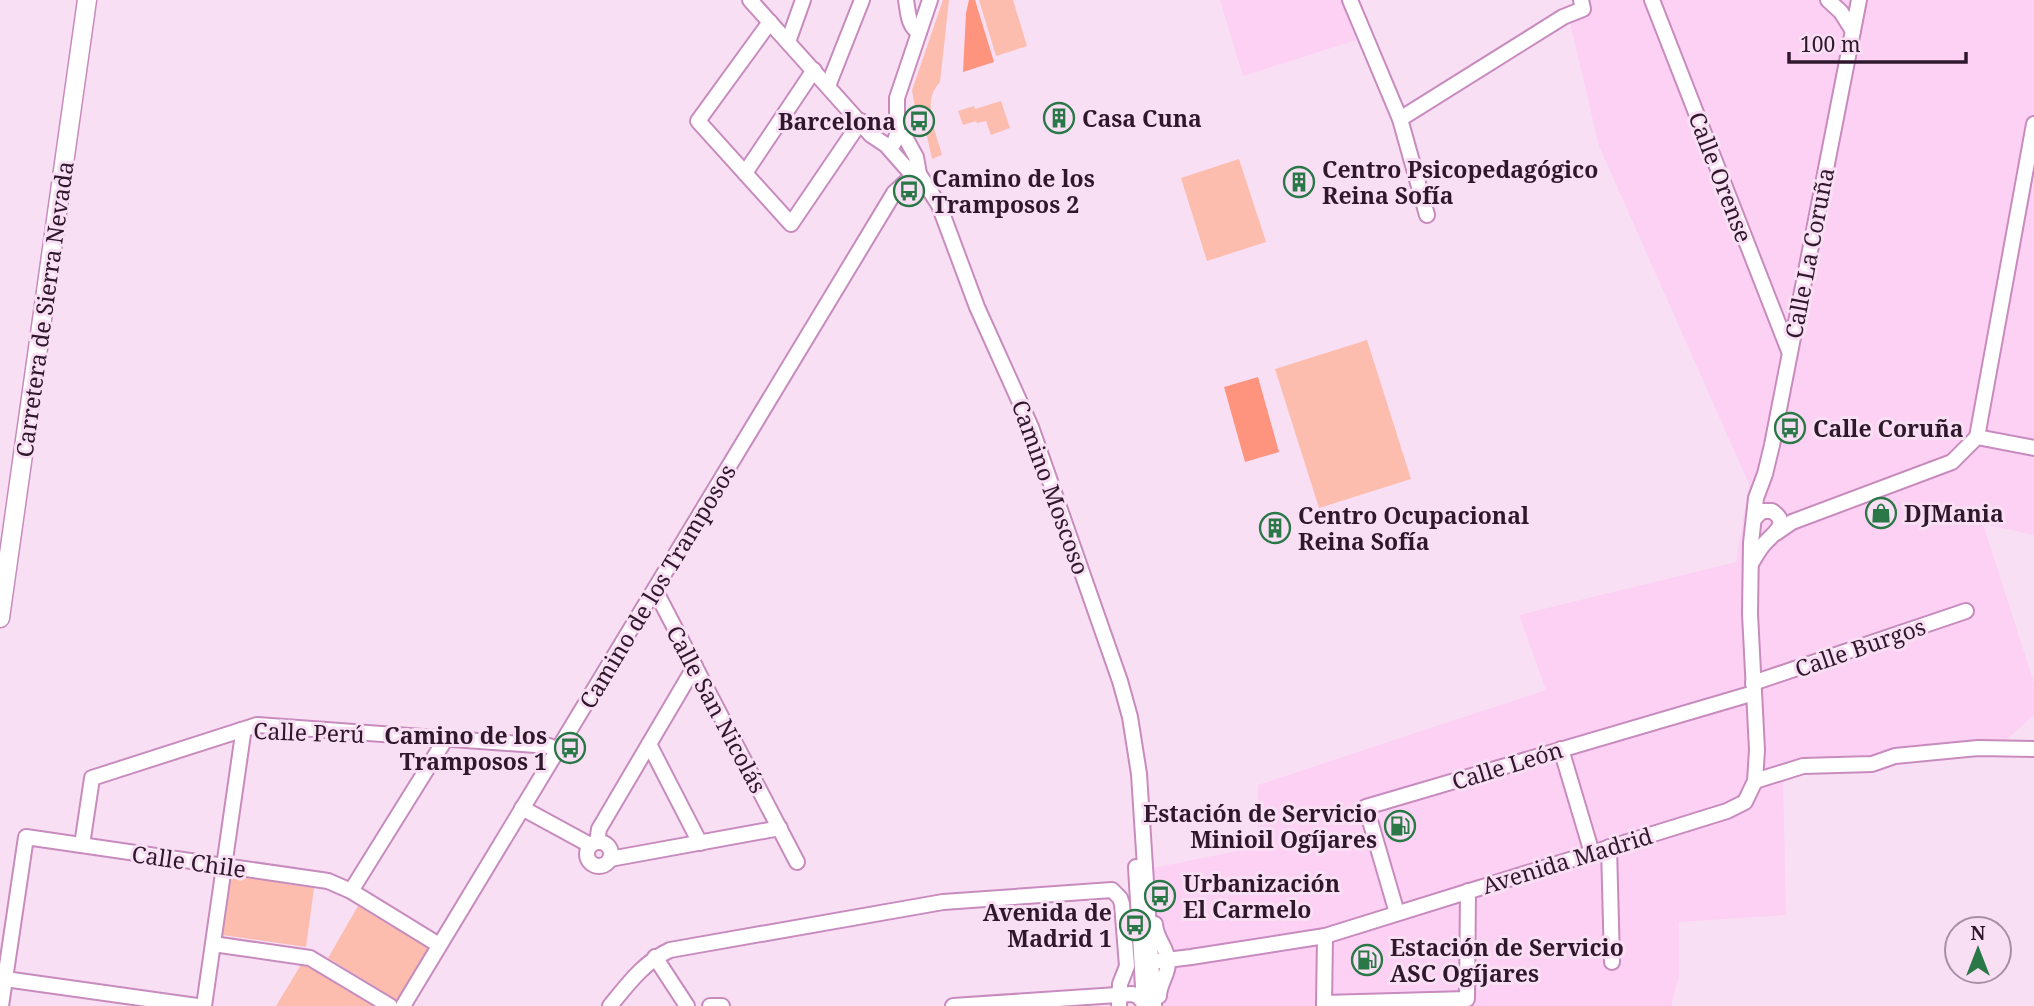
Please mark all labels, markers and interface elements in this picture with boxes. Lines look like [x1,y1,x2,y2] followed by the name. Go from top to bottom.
[1789,21,1966,65] scale bar
[1800,30,1861,58] text: 100 m
[1042,101,1076,135] building icon: Casa Cuna
[1082,102,1202,134] place label: Casa Cuna
[902,104,936,138] bus stop icon: Barcelona
[778,105,896,137] place label: Barcelona
[1681,107,1761,247] street label: Calle Orense
[1322,153,1598,211] place label: Centro Psicopedagógico Reina Sofía
[7,159,81,459] street label: Carretera de Sierra Nevada
[932,162,1095,220] place label: Camino de los Tramposos 2
[1282,165,1316,199] building icon: Centro Psicopedagógico Reina Sofía
[1777,165,1841,341] street label: Calle La Coruña
[892,174,926,208] bus stop icon: Camino de los Tramposos 2
[1005,395,1097,579] street label: Camino Moscoso
[1773,411,1807,445] bus stop icon: Calle Coruña
[1813,412,1964,444] place label: Calle Coruña
[571,458,743,714] street label: Camino de los Tramposos
[1864,496,1898,530] shop icon: DJMania
[1904,497,2004,529] place label: DJMania
[1298,499,1529,557] place label: Centro Ocupacional Reina Sofía
[1258,511,1292,545] building icon: Centro Ocupacional Reina Sofía
[1790,610,1930,684] street label: Calle Burgos
[659,619,775,799] street label: Calle San Nicolás
[253,714,366,750] street label: Calle Perú
[384,719,547,777] place label: Camino de los Tramposos 1
[553,731,587,765] bus stop icon: Camino de los Tramposos 1
[1448,733,1567,797] street label: Calle León
[1143,797,1377,855] place label: Estación de Servicio Minioil Ogíjares
[1383,809,1417,843] fuel station icon: Estación de Servicio Minioil Ogíjares
[1478,819,1656,901] street label: Avenida Madrid
[130,837,248,885] street label: Calle Chile
[1183,867,1340,925] place label: Urbanización El Carmelo
[1143,879,1177,913] bus stop icon: Urbanización El Carmelo
[983,896,1112,954] place label: Avenida de Madrid 1
[1118,908,1152,942] bus stop icon: Avenida de Madrid 1
[1943,915,2013,985] north arrow
[1971,920,1986,946] text: N
[1390,931,1624,989] place label: Estación de Servicio ASC Ogíjares
[1350,943,1384,977] fuel station icon: Estación de Servicio ASC Ogíjares

